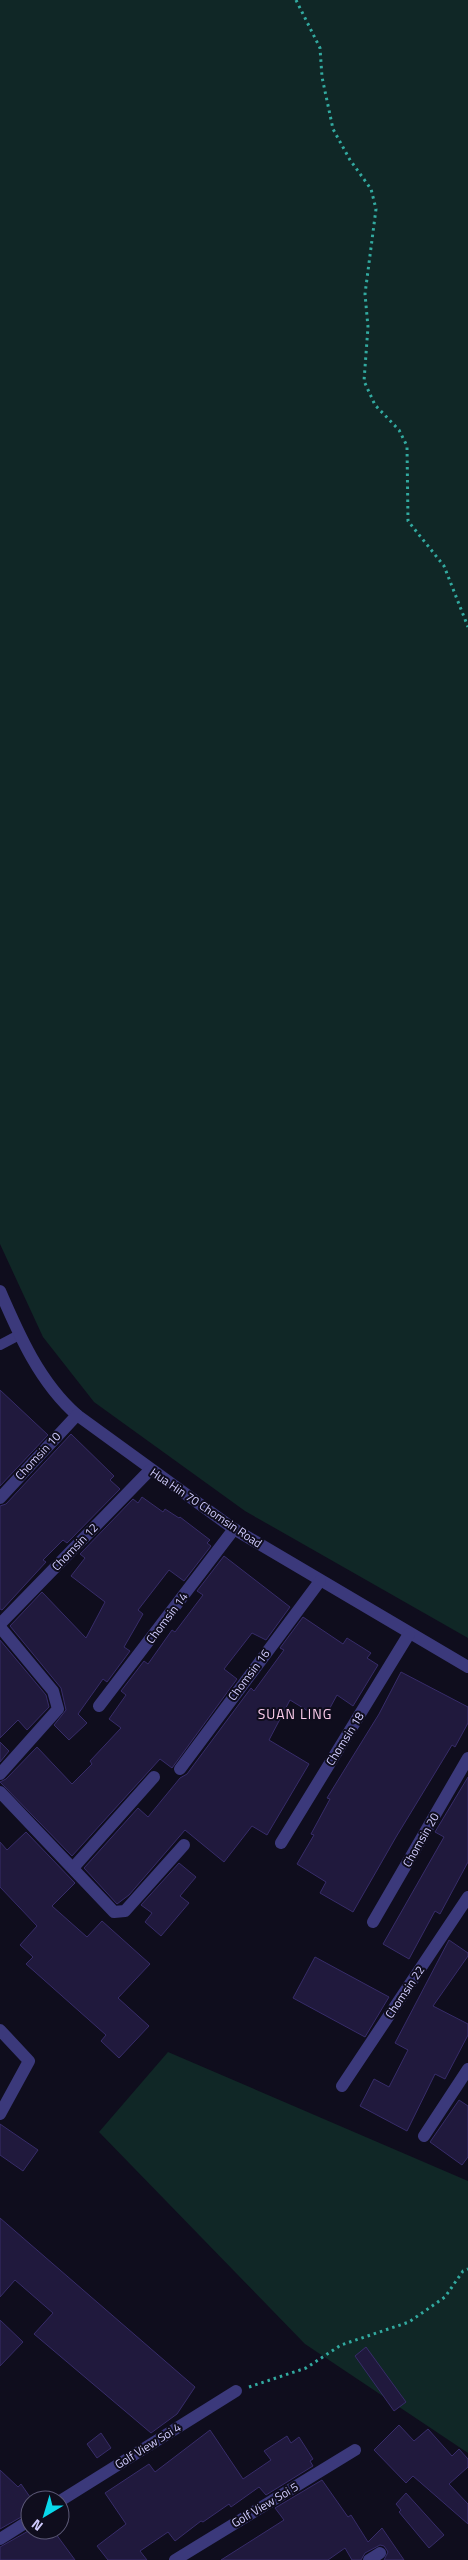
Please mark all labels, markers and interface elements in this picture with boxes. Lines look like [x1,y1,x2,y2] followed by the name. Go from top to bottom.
[10,1427,65,1484] street label: Chomsin 10
[146,1463,266,1552] street label: Hua Hin 70 Chomsin Road
[47,1518,102,1575] street label: Chomsin 12
[141,1588,192,1647] street label: Chomsin 14
[223,1645,274,1704] street label: Chomsin 16
[258,1703,332,1724] district label: SUAN LING
[321,1708,369,1769] street label: Chomsin 18
[397,1809,444,1871] street label: Chomsin 20
[380,1962,429,2022] street label: Chomsin 22
[111,2417,185,2474] street label: Golf View Soi 4
[228,2477,302,2532] street label: Golf View Soi 5
[20,2490,70,2540] north arrow
[26,2514,47,2537] text: N

